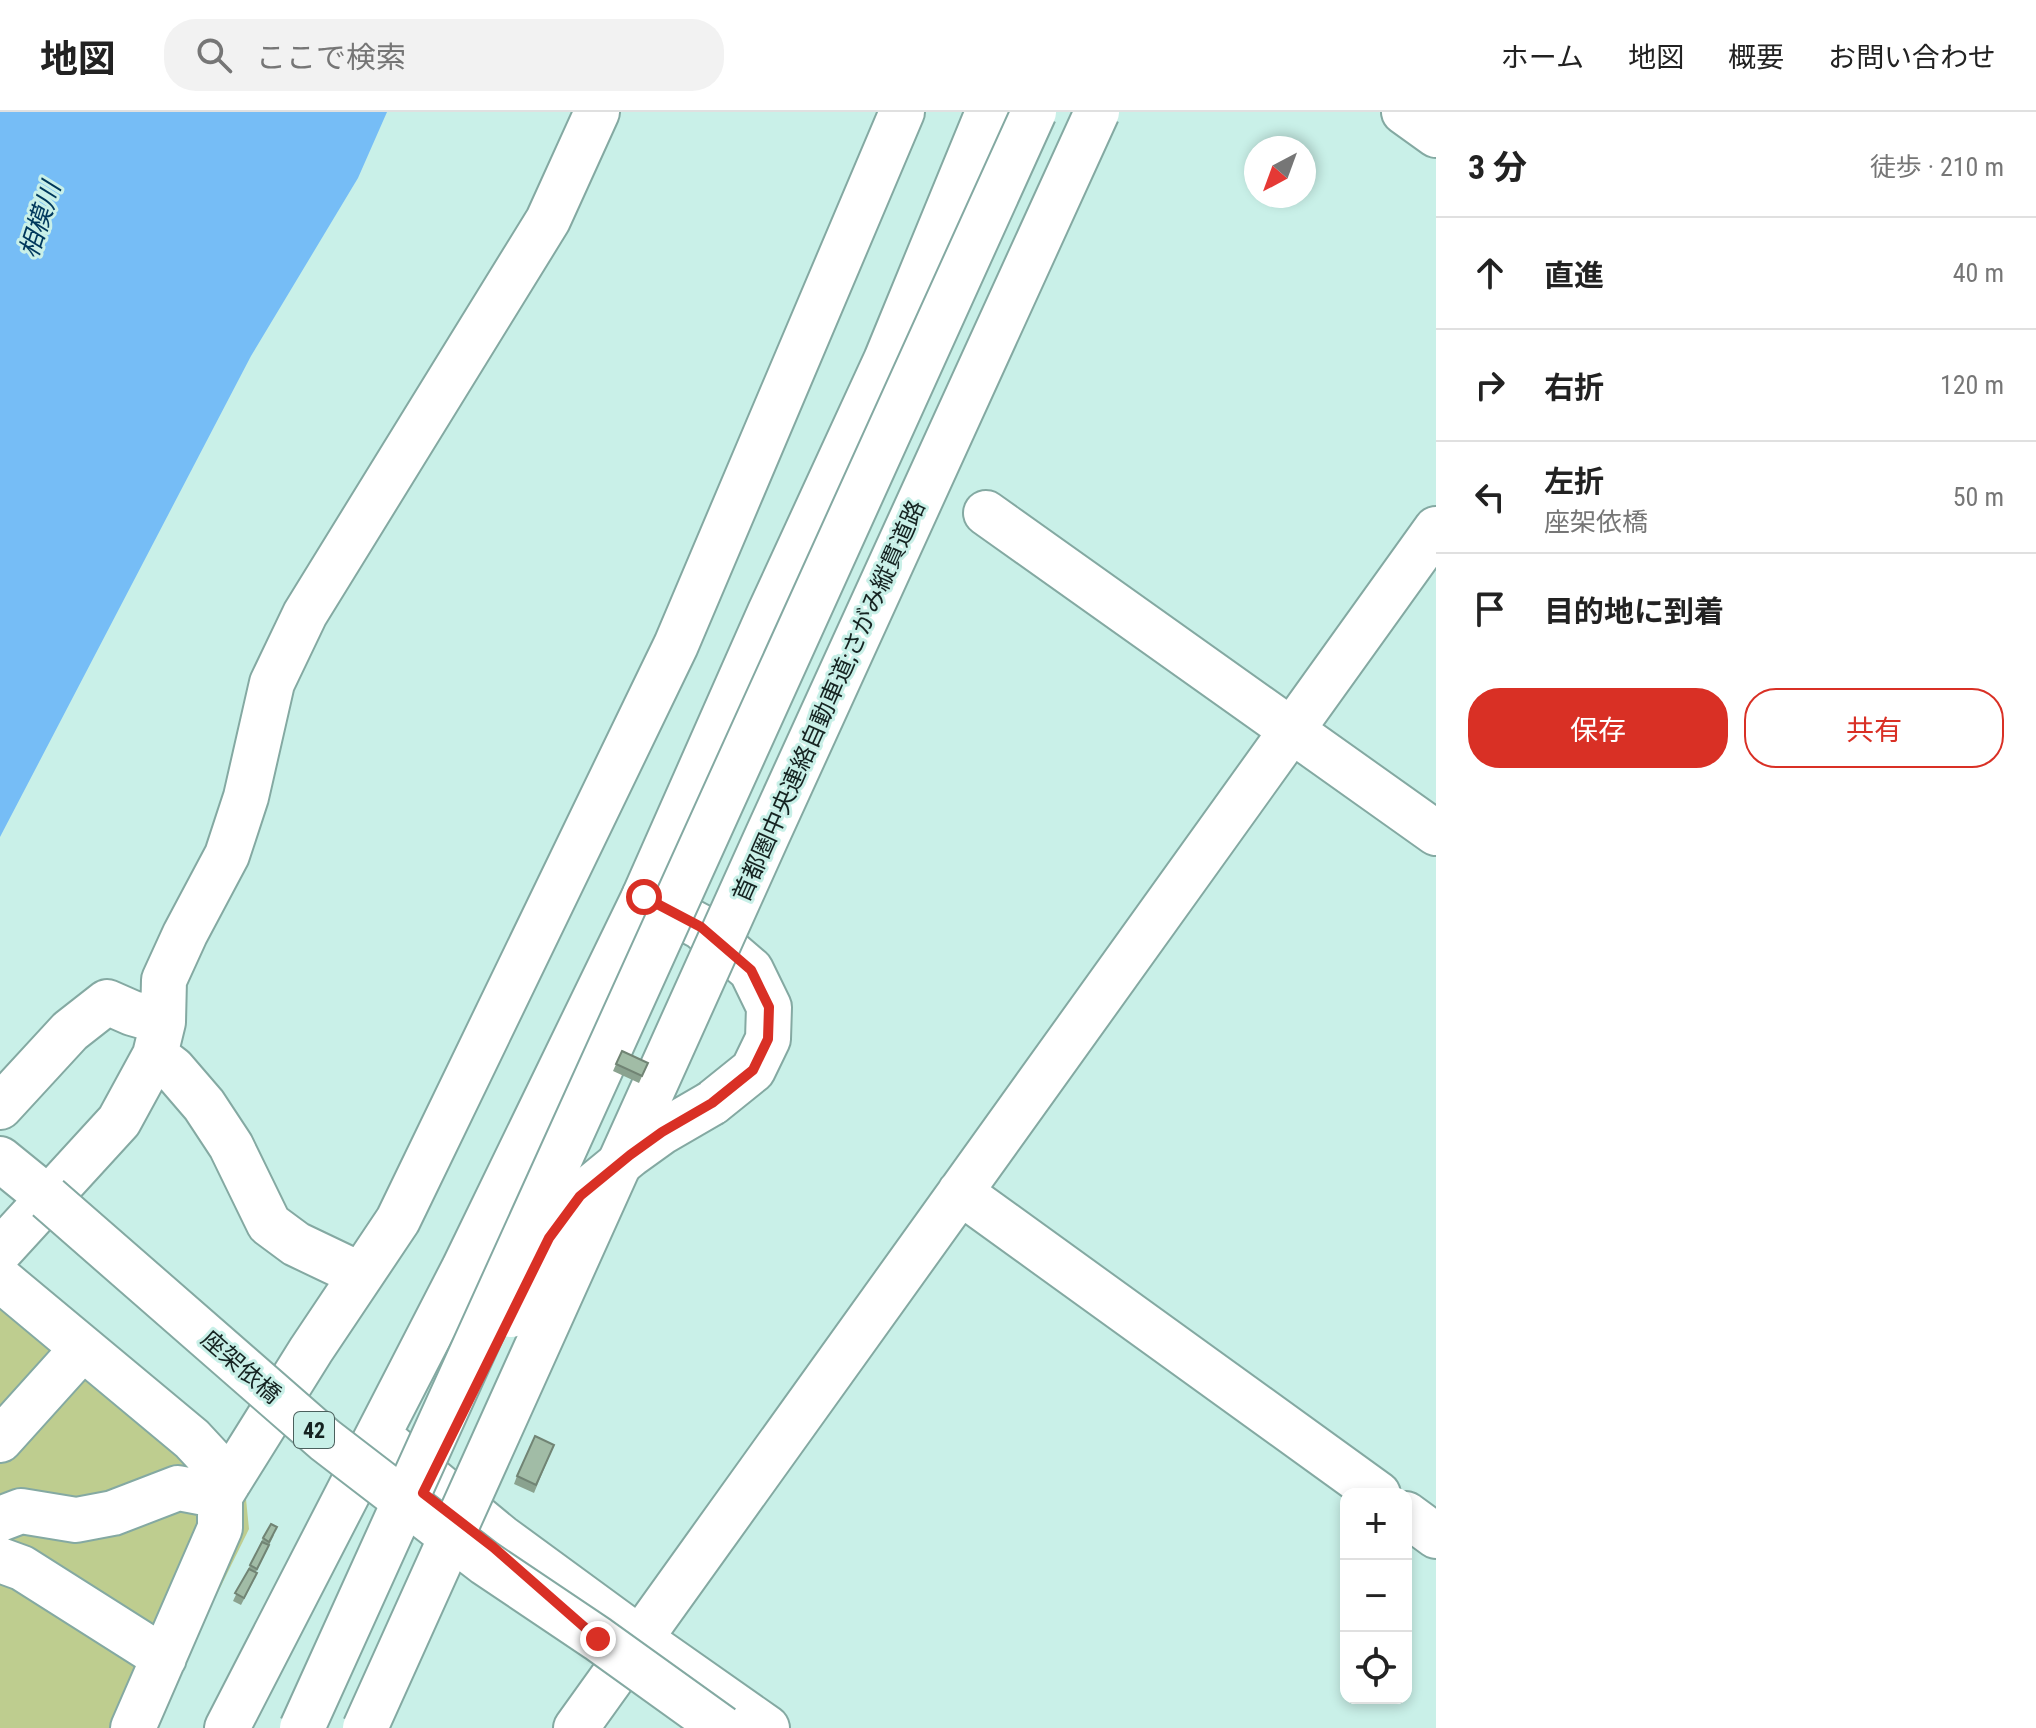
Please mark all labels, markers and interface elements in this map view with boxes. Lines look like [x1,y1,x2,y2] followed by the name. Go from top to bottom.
[164,19,724,91] search box
[192,33,236,77] icon: search
[40,37,116,81] text: 地図
[256,40,406,75] text: ここで検索
[1501,41,1584,74] text: ホーム
[1628,41,1684,74] text: 地図
[1728,41,1784,74] text: 概要
[1828,41,1996,74] text: お問い合わせ
[1244,136,1316,208] north arrow
[1468,147,1527,187] text: 3 分
[1870,152,2004,182] text: 徒歩 · 210 m
[14,175,67,262] water label: 相模川
[1468,251,1512,295] icon: ahead
[1544,258,1604,293] text: 直進
[1953,258,2004,288] text: 40 m
[1468,363,1512,407] icon: right
[1544,370,1604,405] text: 右折
[1940,370,2004,400] text: 120 m
[1544,464,1604,499] text: 左折
[1468,475,1512,519] icon: left
[1953,482,2004,512] text: 50 m
[727,496,931,906] street label: 首都圏中央連絡自動車道;さがみ縦貫道路
[1544,507,1648,537] text: 座架依橋
[1468,587,1512,631] icon: arrive
[1544,594,1724,629] text: 目的地に到着
[1468,688,1728,768] button: 保存
[1744,688,2004,768] button: 共有
[626,879,662,915] route start
[196,1325,286,1409] street label: 座架依橋
[294,1412,334,1448] road number: 42
[1340,1488,1412,1704] map controls
[1340,1488,1412,1560] button: +
[1340,1560,1412,1632] button: −
[580,1621,616,1657] route end
[1340,1632,1412,1704] button: locate

